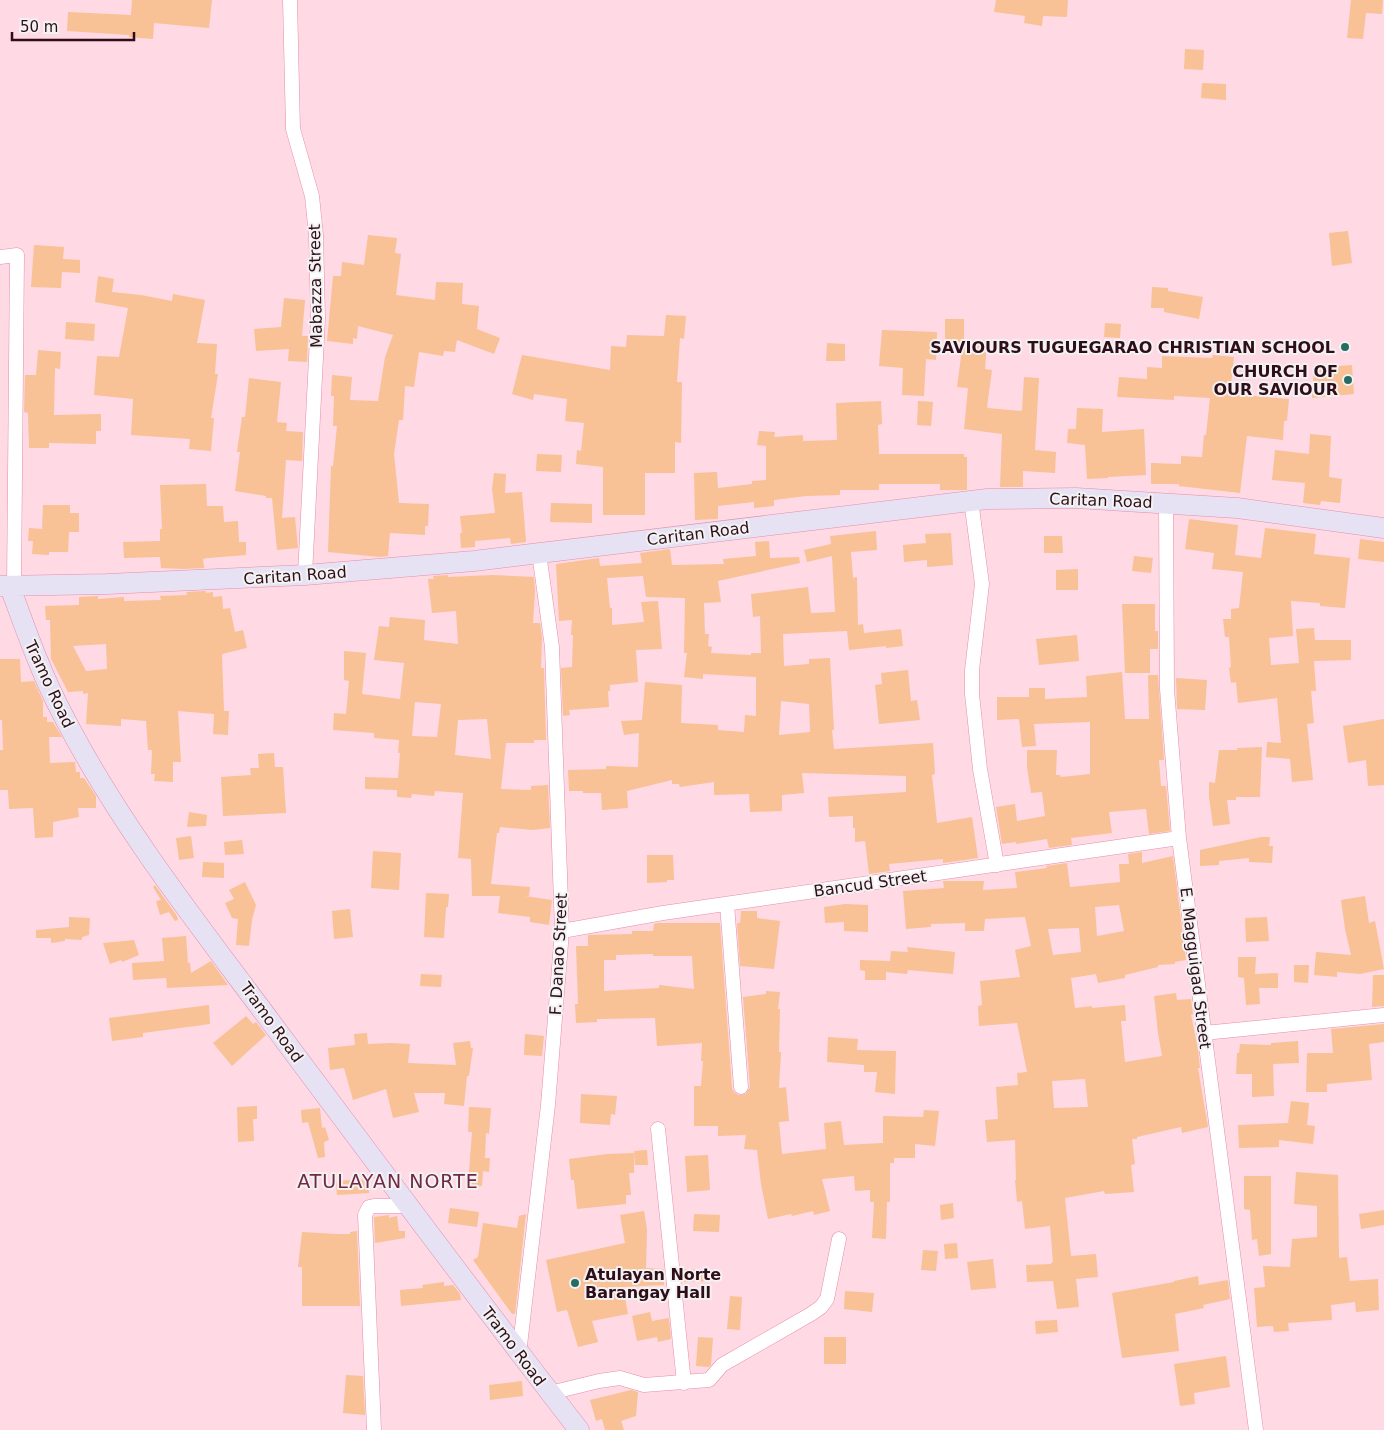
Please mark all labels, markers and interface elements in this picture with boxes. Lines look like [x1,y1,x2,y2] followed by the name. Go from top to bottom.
[12,10,135,42] scale bar
[20,18,58,36] text: 50 m
[305,224,326,348] street label: Mabazza Street
[930,338,1335,357] place label: SAVIOURS TUGUEGARAO CHRISTIAN SCHOOL
[1339,341,1351,353] marker: SAVIOURS TUGUEGARAO CHRISTIAN SCHOOL
[1213,362,1338,399] place label: CHURCH OF OUR SAVIOUR
[1342,374,1354,386] marker: CHURCH OF OUR SAVIOUR
[1049,489,1153,512] street label: Caritan Road
[646,518,751,549] street label: Caritan Road
[243,562,347,589] street label: Caritan Road
[21,637,78,731] street label: Tramo Road
[812,866,928,901] street label: Bancud Street
[1176,886,1215,1050] street label: E. Magguigad Street
[546,892,571,1016] street label: F. Danao Street
[236,978,307,1066] street label: Tramo Road
[297,1170,479,1192] district label: ATULAYAN NORTE
[585,1265,721,1302] place label: Atulayan Norte Barangay Hall
[569,1277,581,1289] marker: Atulayan Norte Barangay Hall
[477,1302,550,1390] street label: Tramo Road

